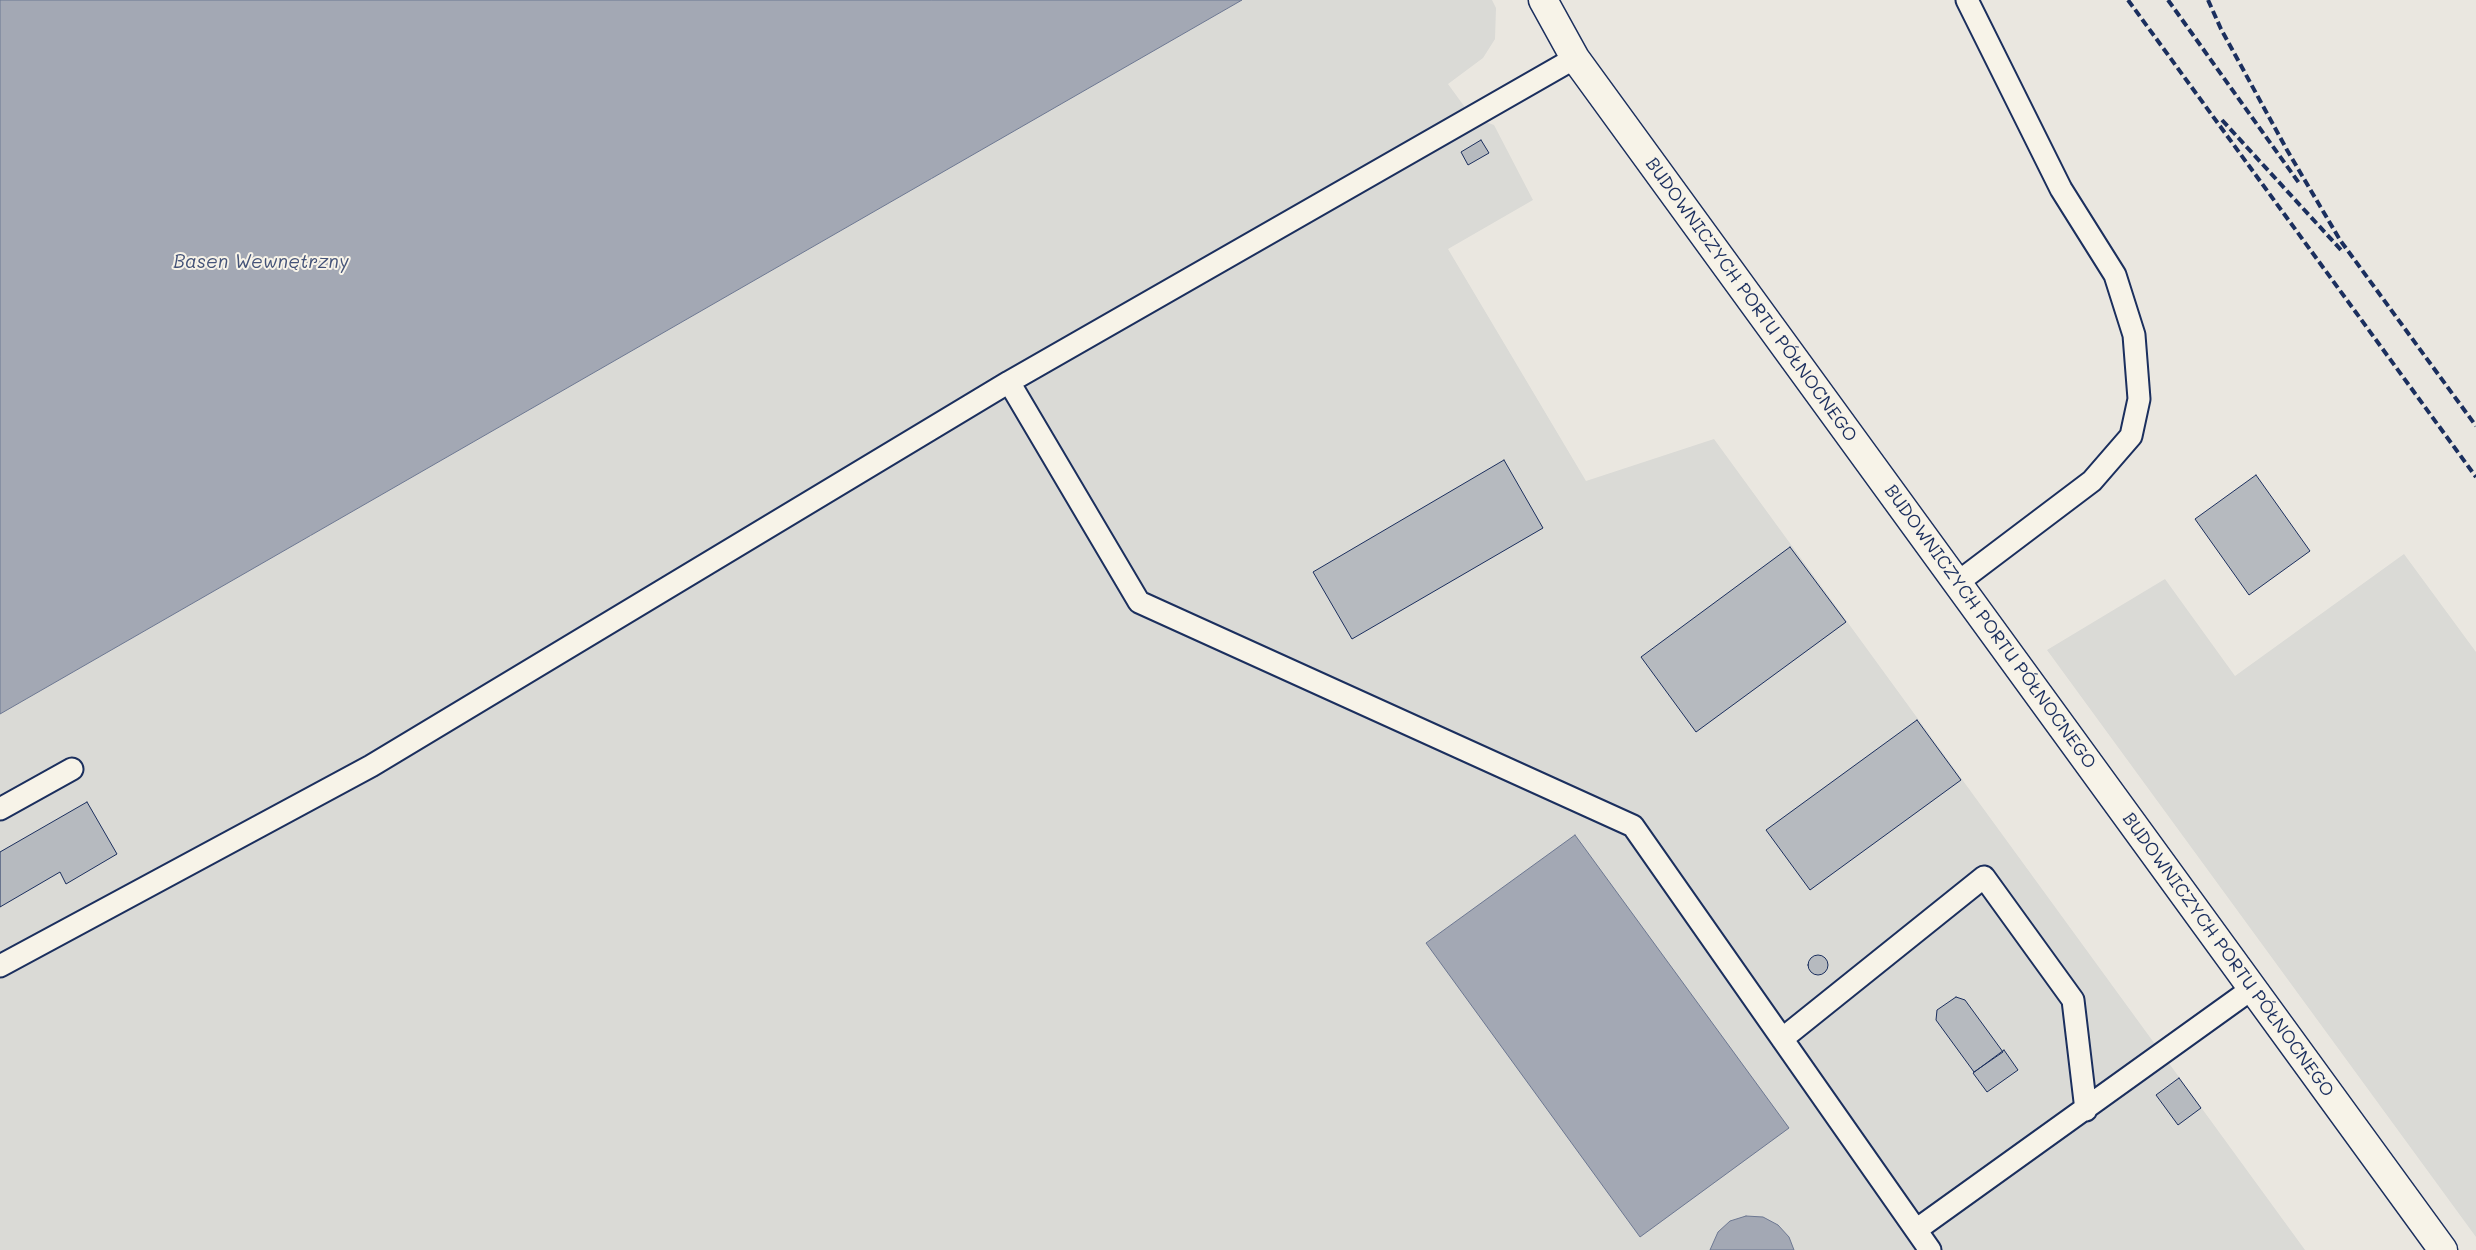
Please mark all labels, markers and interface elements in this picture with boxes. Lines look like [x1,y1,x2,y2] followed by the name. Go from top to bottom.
[1641,154,1861,446] street label: BUDOWNICZYCH PORTU PÓŁNOCNEGO
[173,251,349,273] water label: Basen Wewnętrzny
[1880,481,2100,773] street label: BUDOWNICZYCH PORTU PÓŁNOCNEGO
[2118,809,2338,1101] street label: BUDOWNICZYCH PORTU PÓŁNOCNEGO

